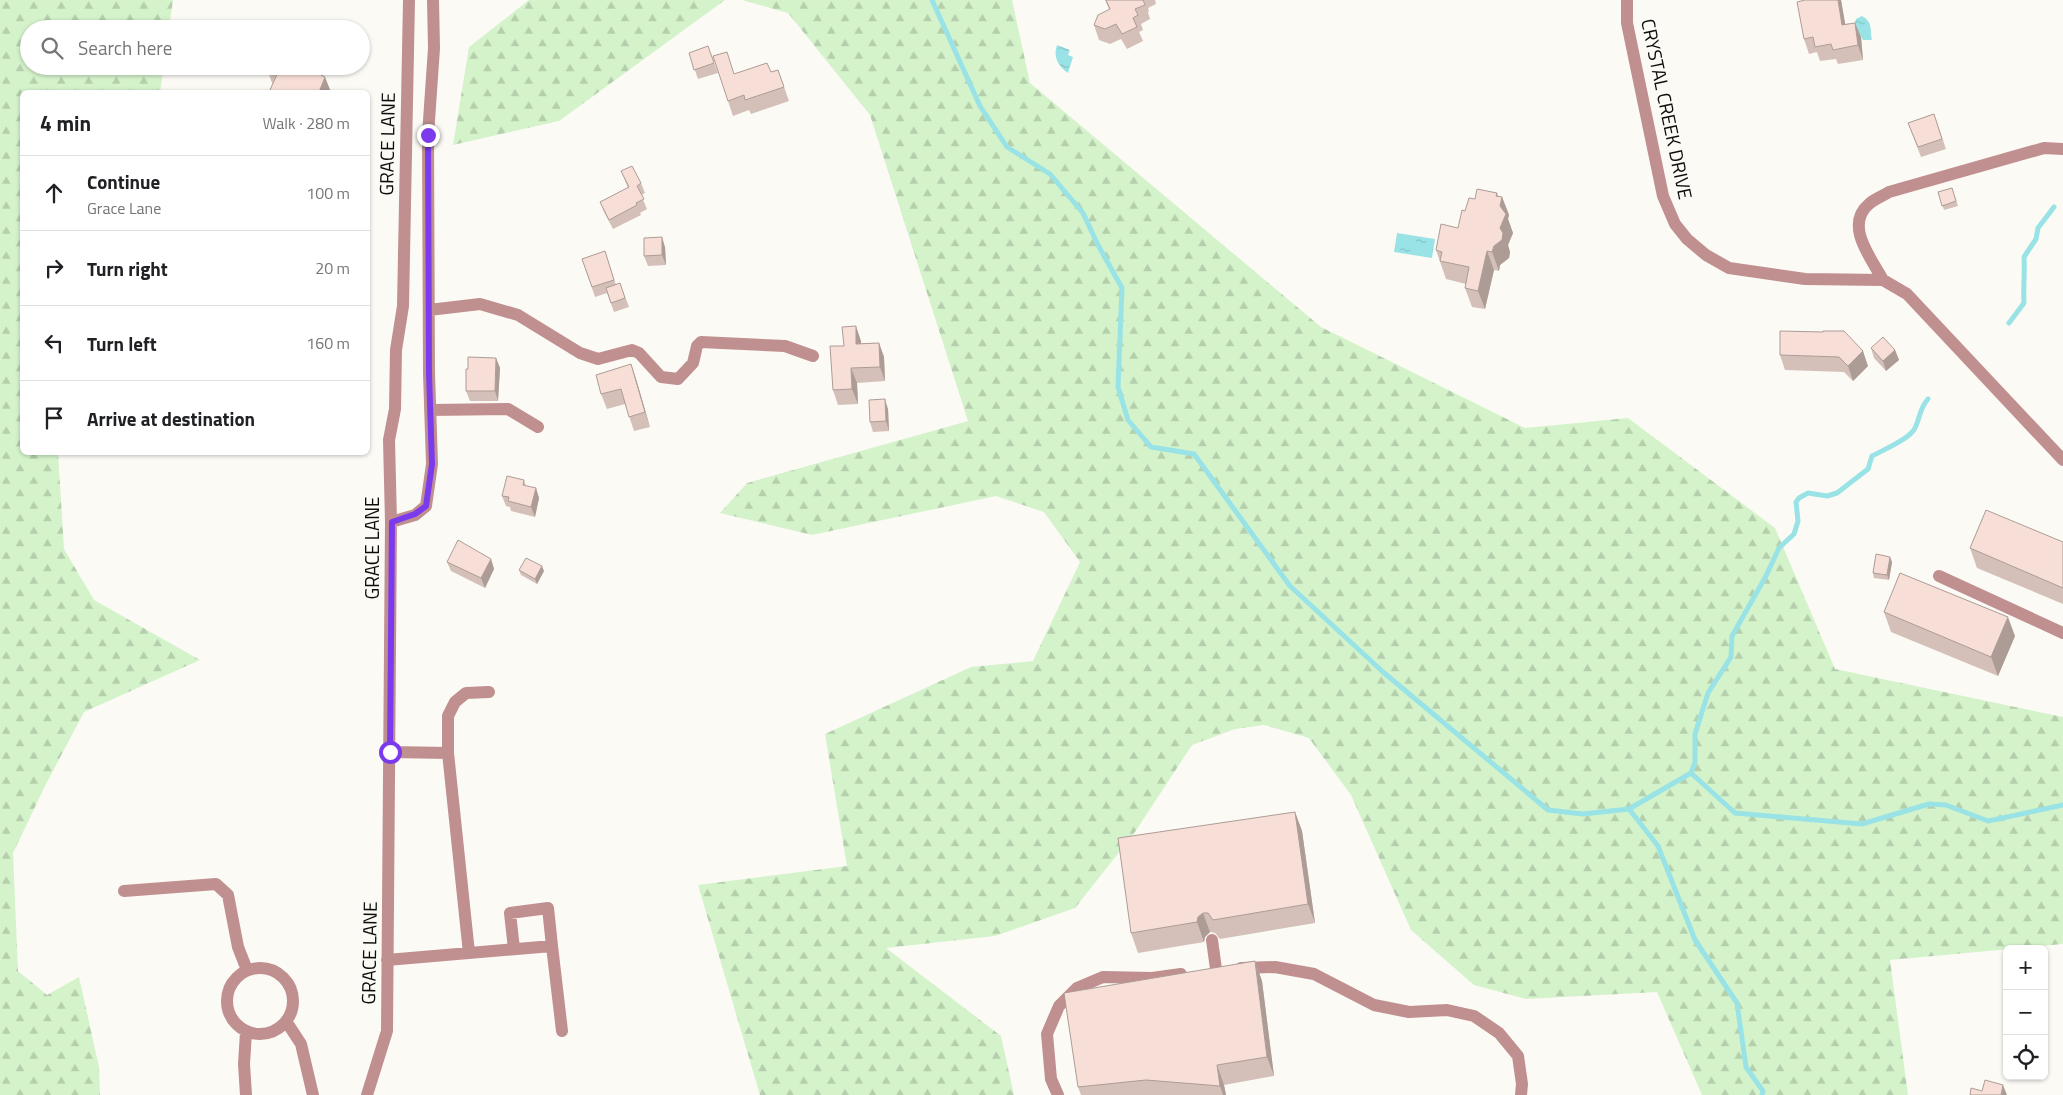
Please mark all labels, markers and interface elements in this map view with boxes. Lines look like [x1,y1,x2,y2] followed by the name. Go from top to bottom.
[1634,16,1701,202] street label: CRYSTAL CREEK DRIVE
[20,20,370,75] search box
[78,33,172,62] text: Search here
[38,34,66,62] icon: search
[371,92,402,196] street label: GRACE LANE
[40,107,91,139] text: 4 min
[262,111,350,135] text: Walk · 280 m
[417,124,440,147] route end
[87,167,160,196] text: Continue
[40,179,68,207] icon: ahead
[306,181,350,205] text: 100 m
[87,196,161,220] text: Grace Lane
[40,254,68,282] icon: right
[87,254,168,283] text: Turn right
[315,256,350,280] text: 20 m
[40,329,68,357] icon: left
[87,329,157,358] text: Turn left
[306,331,350,355] text: 160 m
[40,404,68,432] icon: arrive
[87,404,255,433] text: Arrive at destination
[357,496,386,600] street label: GRACE LANE
[379,741,402,764] route start
[353,901,384,1005] street label: GRACE LANE
[2003,945,2048,1080] map controls
[2003,945,2048,990] button: +
[2003,990,2048,1035] button: −
[2003,1035,2048,1080] button: locate

